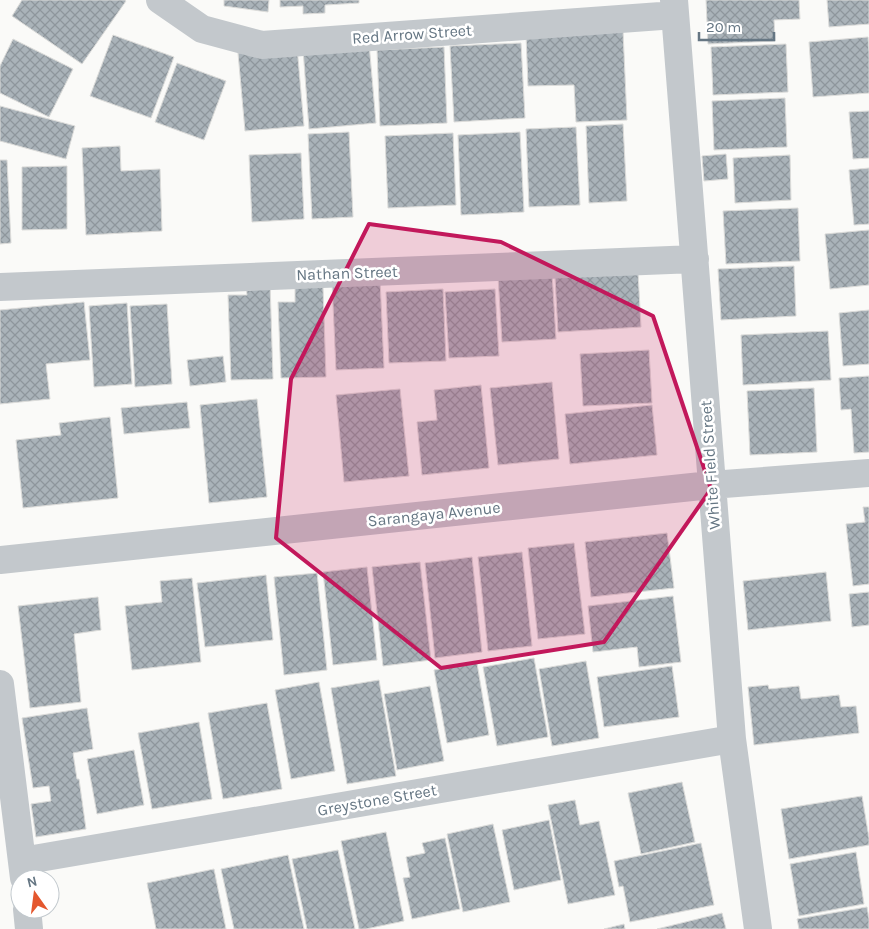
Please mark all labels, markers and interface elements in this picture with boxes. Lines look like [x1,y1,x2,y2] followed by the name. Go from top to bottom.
[699,10,774,42] scale bar
[706,18,741,36] text: 20 m
[351,20,473,48] street label: Red Arrow Street
[296,262,398,284] street label: Nathan Street
[696,400,724,530] street label: White Field Street
[367,498,501,530] street label: Sarangaya Avenue
[316,780,438,820] street label: Greystone Street
[10,869,60,919] north arrow
[25,872,39,891] text: N

